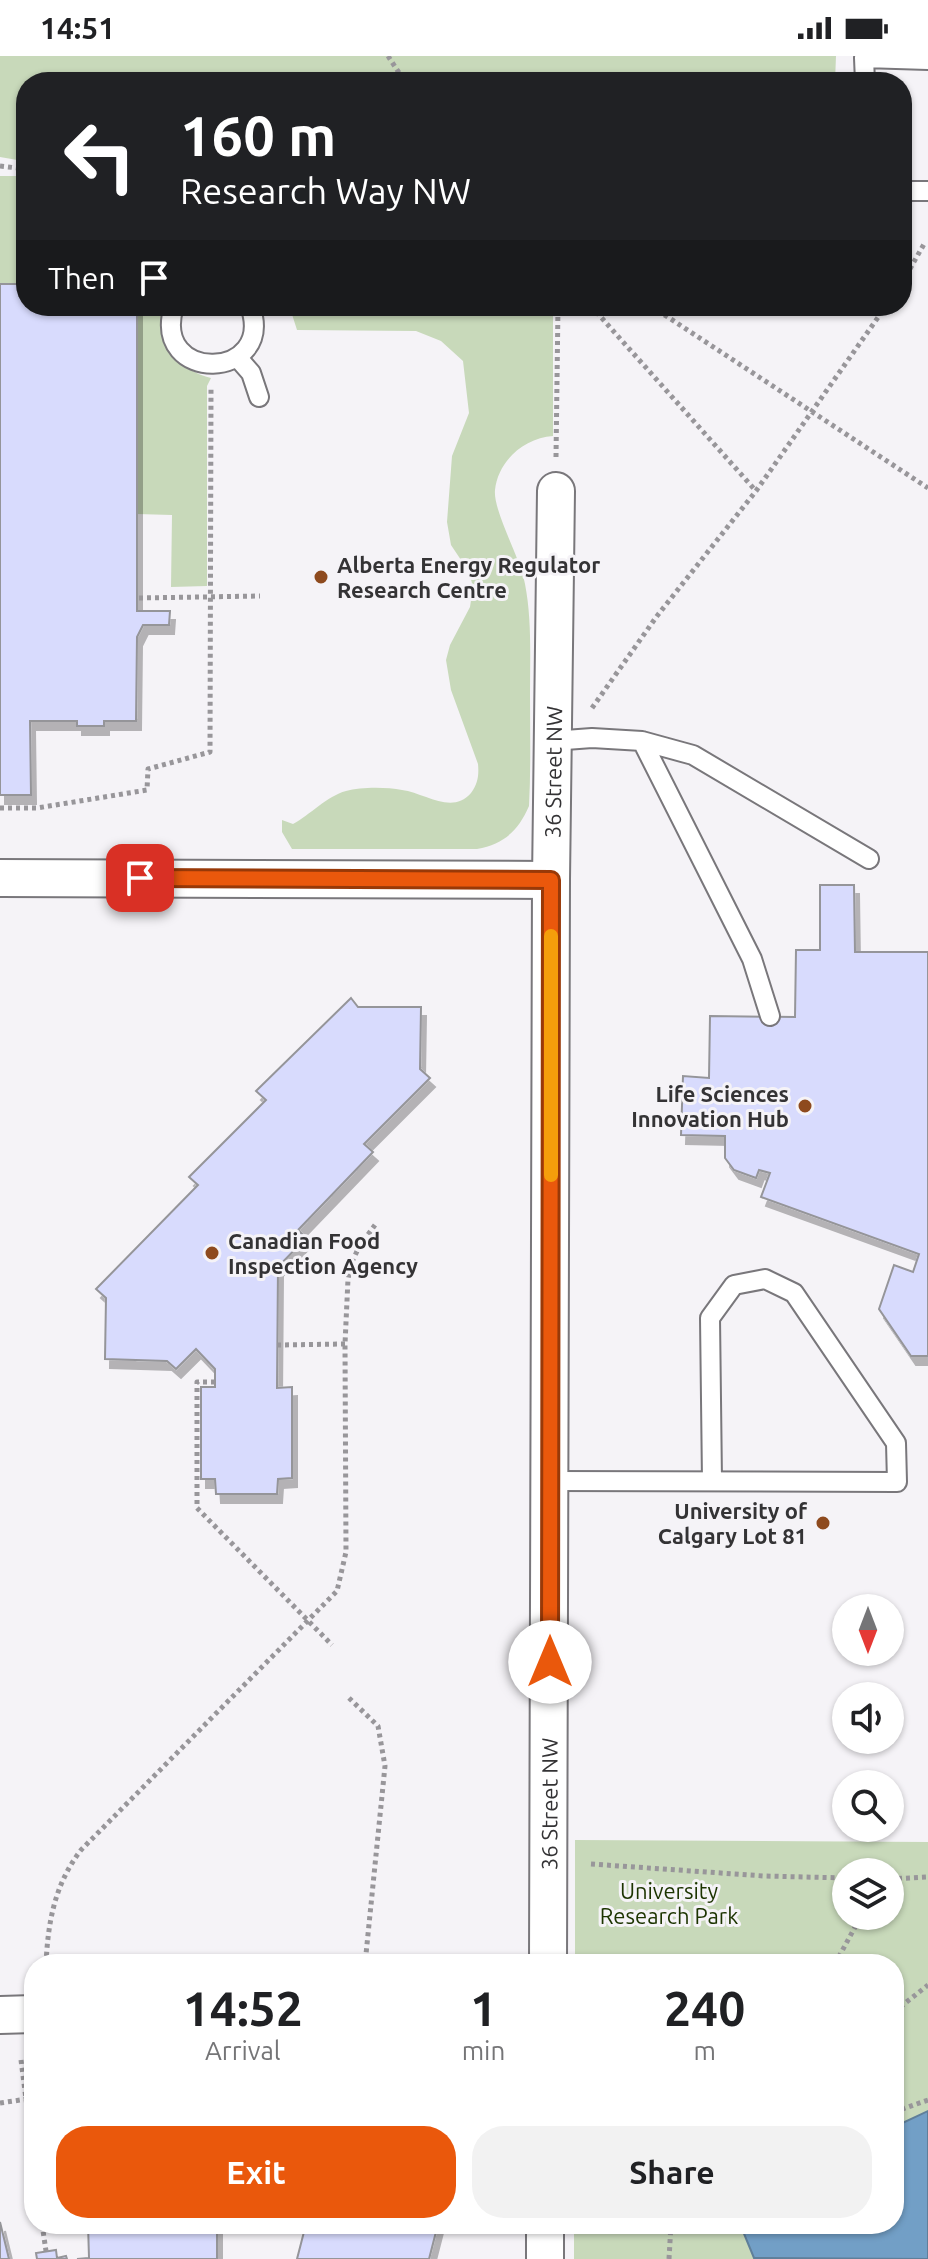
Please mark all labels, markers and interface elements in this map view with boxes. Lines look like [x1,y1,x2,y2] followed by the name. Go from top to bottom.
[40,11,115,45] text: 14:51
[48,104,152,208] icon: left
[180,104,336,167] text: 160 m
[180,170,471,211] text: Research Way NW
[132,256,176,300] icon: arrive
[48,261,116,295] text: Then
[337,552,600,602] place label: Alberta Energy Regulator Research Centre
[312,568,330,586] marker: Alberta Energy Regulator Research Centre
[539,706,566,838] street label: 36 Street NW
[106,844,174,912] pin
[118,856,162,900] icon: arrive
[631,1081,789,1131] place label: Life Sciences Innovation Hub
[796,1097,814,1115] marker: Life Sciences Innovation Hub
[228,1228,418,1278] place label: Canadian Food Inspection Agency
[203,1244,221,1262] marker: Canadian Food Inspection Agency
[658,1498,808,1548] place label: University of Calgary Lot 81
[814,1514,832,1532] marker: University of Calgary Lot 81
[832,1594,904,1666] north arrow
[832,1594,904,1930] map controls
[508,1620,592,1704] position arrow
[832,1682,904,1754] button: sound
[536,1738,561,1870] street label: 36 Street NW
[832,1770,904,1842] button: search
[832,1858,904,1930] button: layers
[600,1878,738,1928] park label: University Research Park
[183,1981,303,2035] text: 14:52
[470,1981,497,2035] text: 1
[664,1981,745,2035] text: 240
[205,2036,281,2065] text: Arrival
[462,2036,505,2065] text: min
[693,2036,716,2065] text: m
[56,2126,456,2218] button: Exit
[472,2126,872,2218] button: Share

